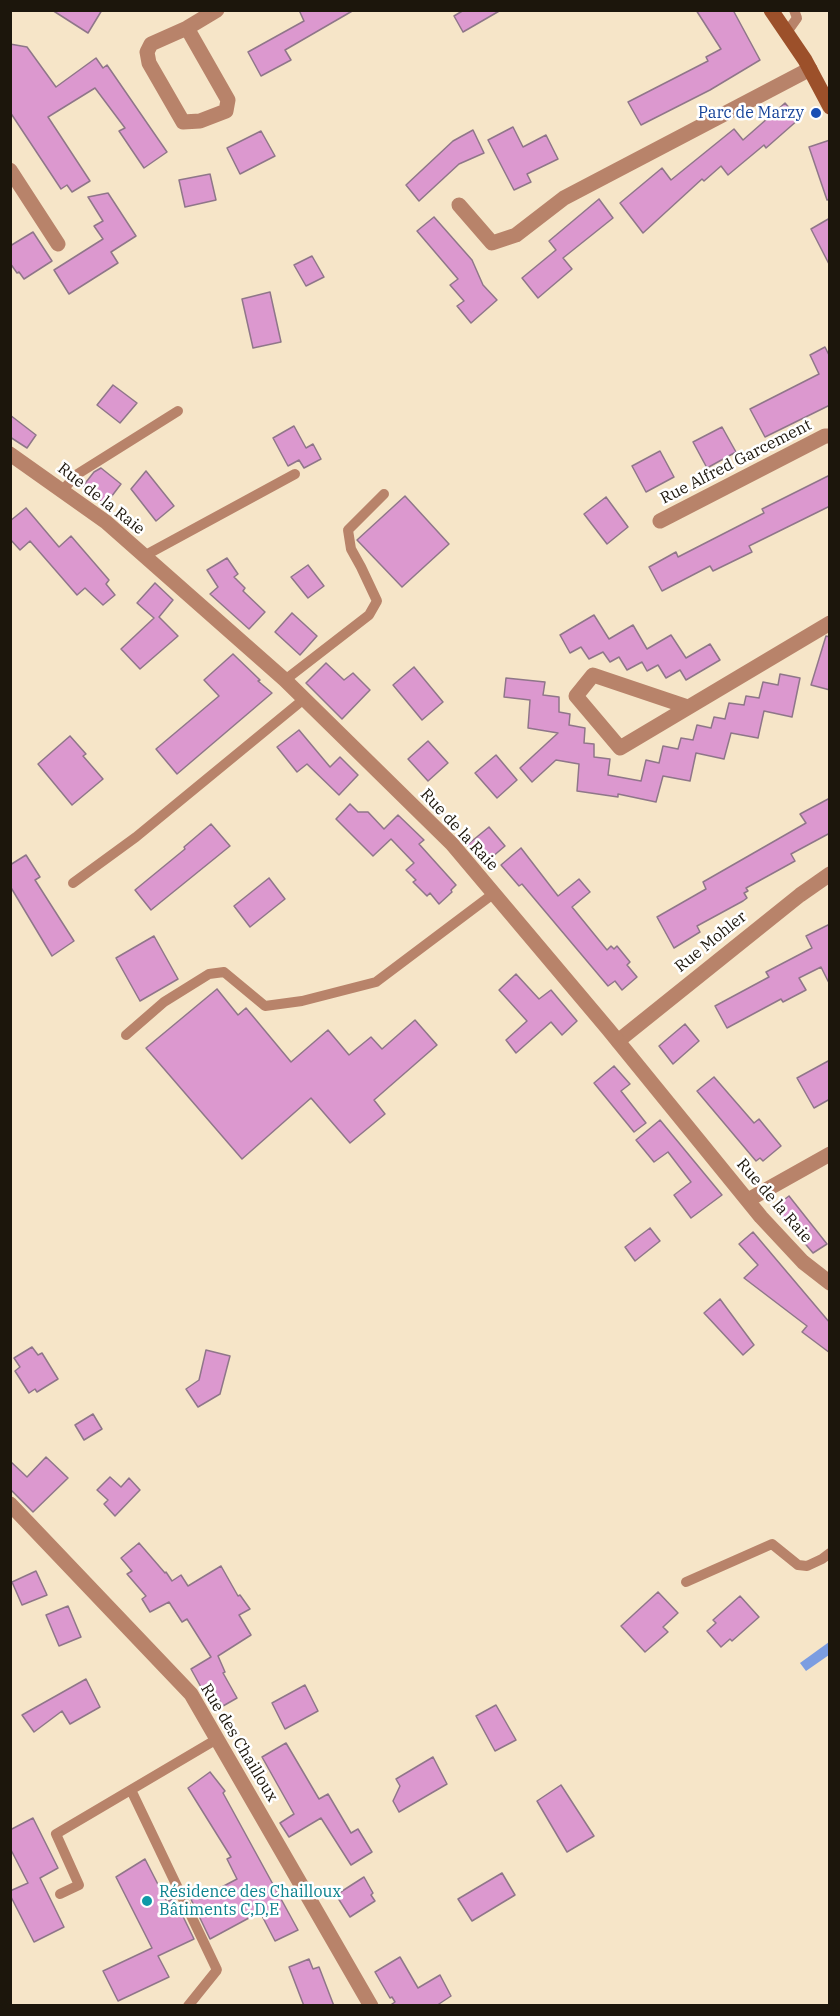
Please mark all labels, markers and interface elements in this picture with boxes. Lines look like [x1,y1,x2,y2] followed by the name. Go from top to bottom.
[698,103,804,123] place label: Parc de Marzy
[809,106,823,120] marker: Parc de Marzy
[657,416,815,508] street label: Rue Alfred Garcement
[54,459,148,539] street label: Rue de la Raie
[416,785,502,875] street label: Rue de la Raie
[671,907,751,977] street label: Rue Mohler
[732,1155,816,1247] street label: Rue de la Raie
[196,1680,282,1806] street label: Rue des Chailloux
[159,1882,341,1920] place label: Résidence des Chailloux Bâtiments C,D,E
[140,1894,154,1908] marker: Résidence des Chailloux Bâtiments C,D,E

